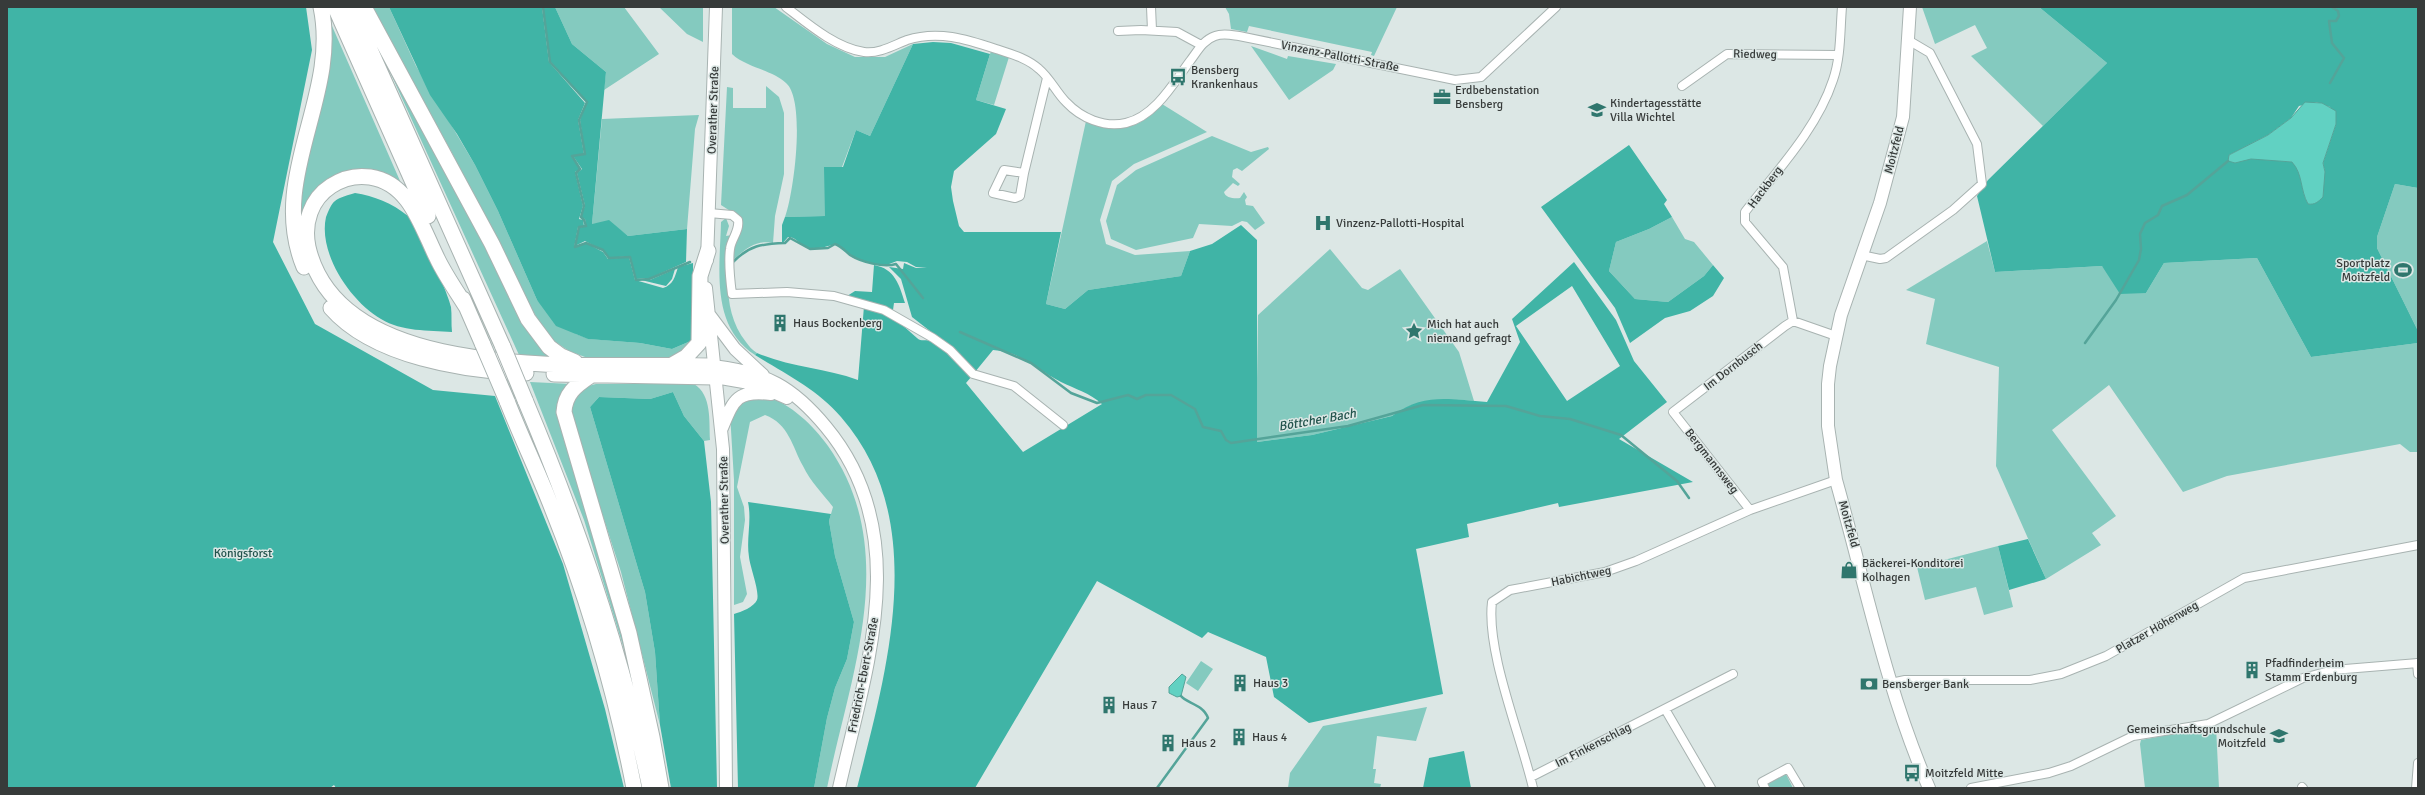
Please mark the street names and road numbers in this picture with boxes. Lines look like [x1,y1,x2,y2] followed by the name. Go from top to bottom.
[1280,38,1400,75] street label: Vinzenz-Pallotti-Straße
[1733,47,1777,62] street label: Riedweg
[704,66,723,154] street label: Overather Straße
[1881,125,1908,176] street label: Moitzfeld
[1745,163,1786,211] street label: Hackberg
[1701,339,1766,394] street label: Im Dornbusch
[1681,426,1742,497] street label: Bergmannsweg
[716,456,733,544] street label: Overather Straße
[1835,499,1862,550] street label: Moitzfeld
[1550,563,1613,590] street label: Habichtweg
[2113,598,2201,657] street label: Platzer Höhenweg
[845,616,882,734] street label: Friedrich-Ebert-Straße
[1553,720,1634,771] street label: Im Finkenschlag

